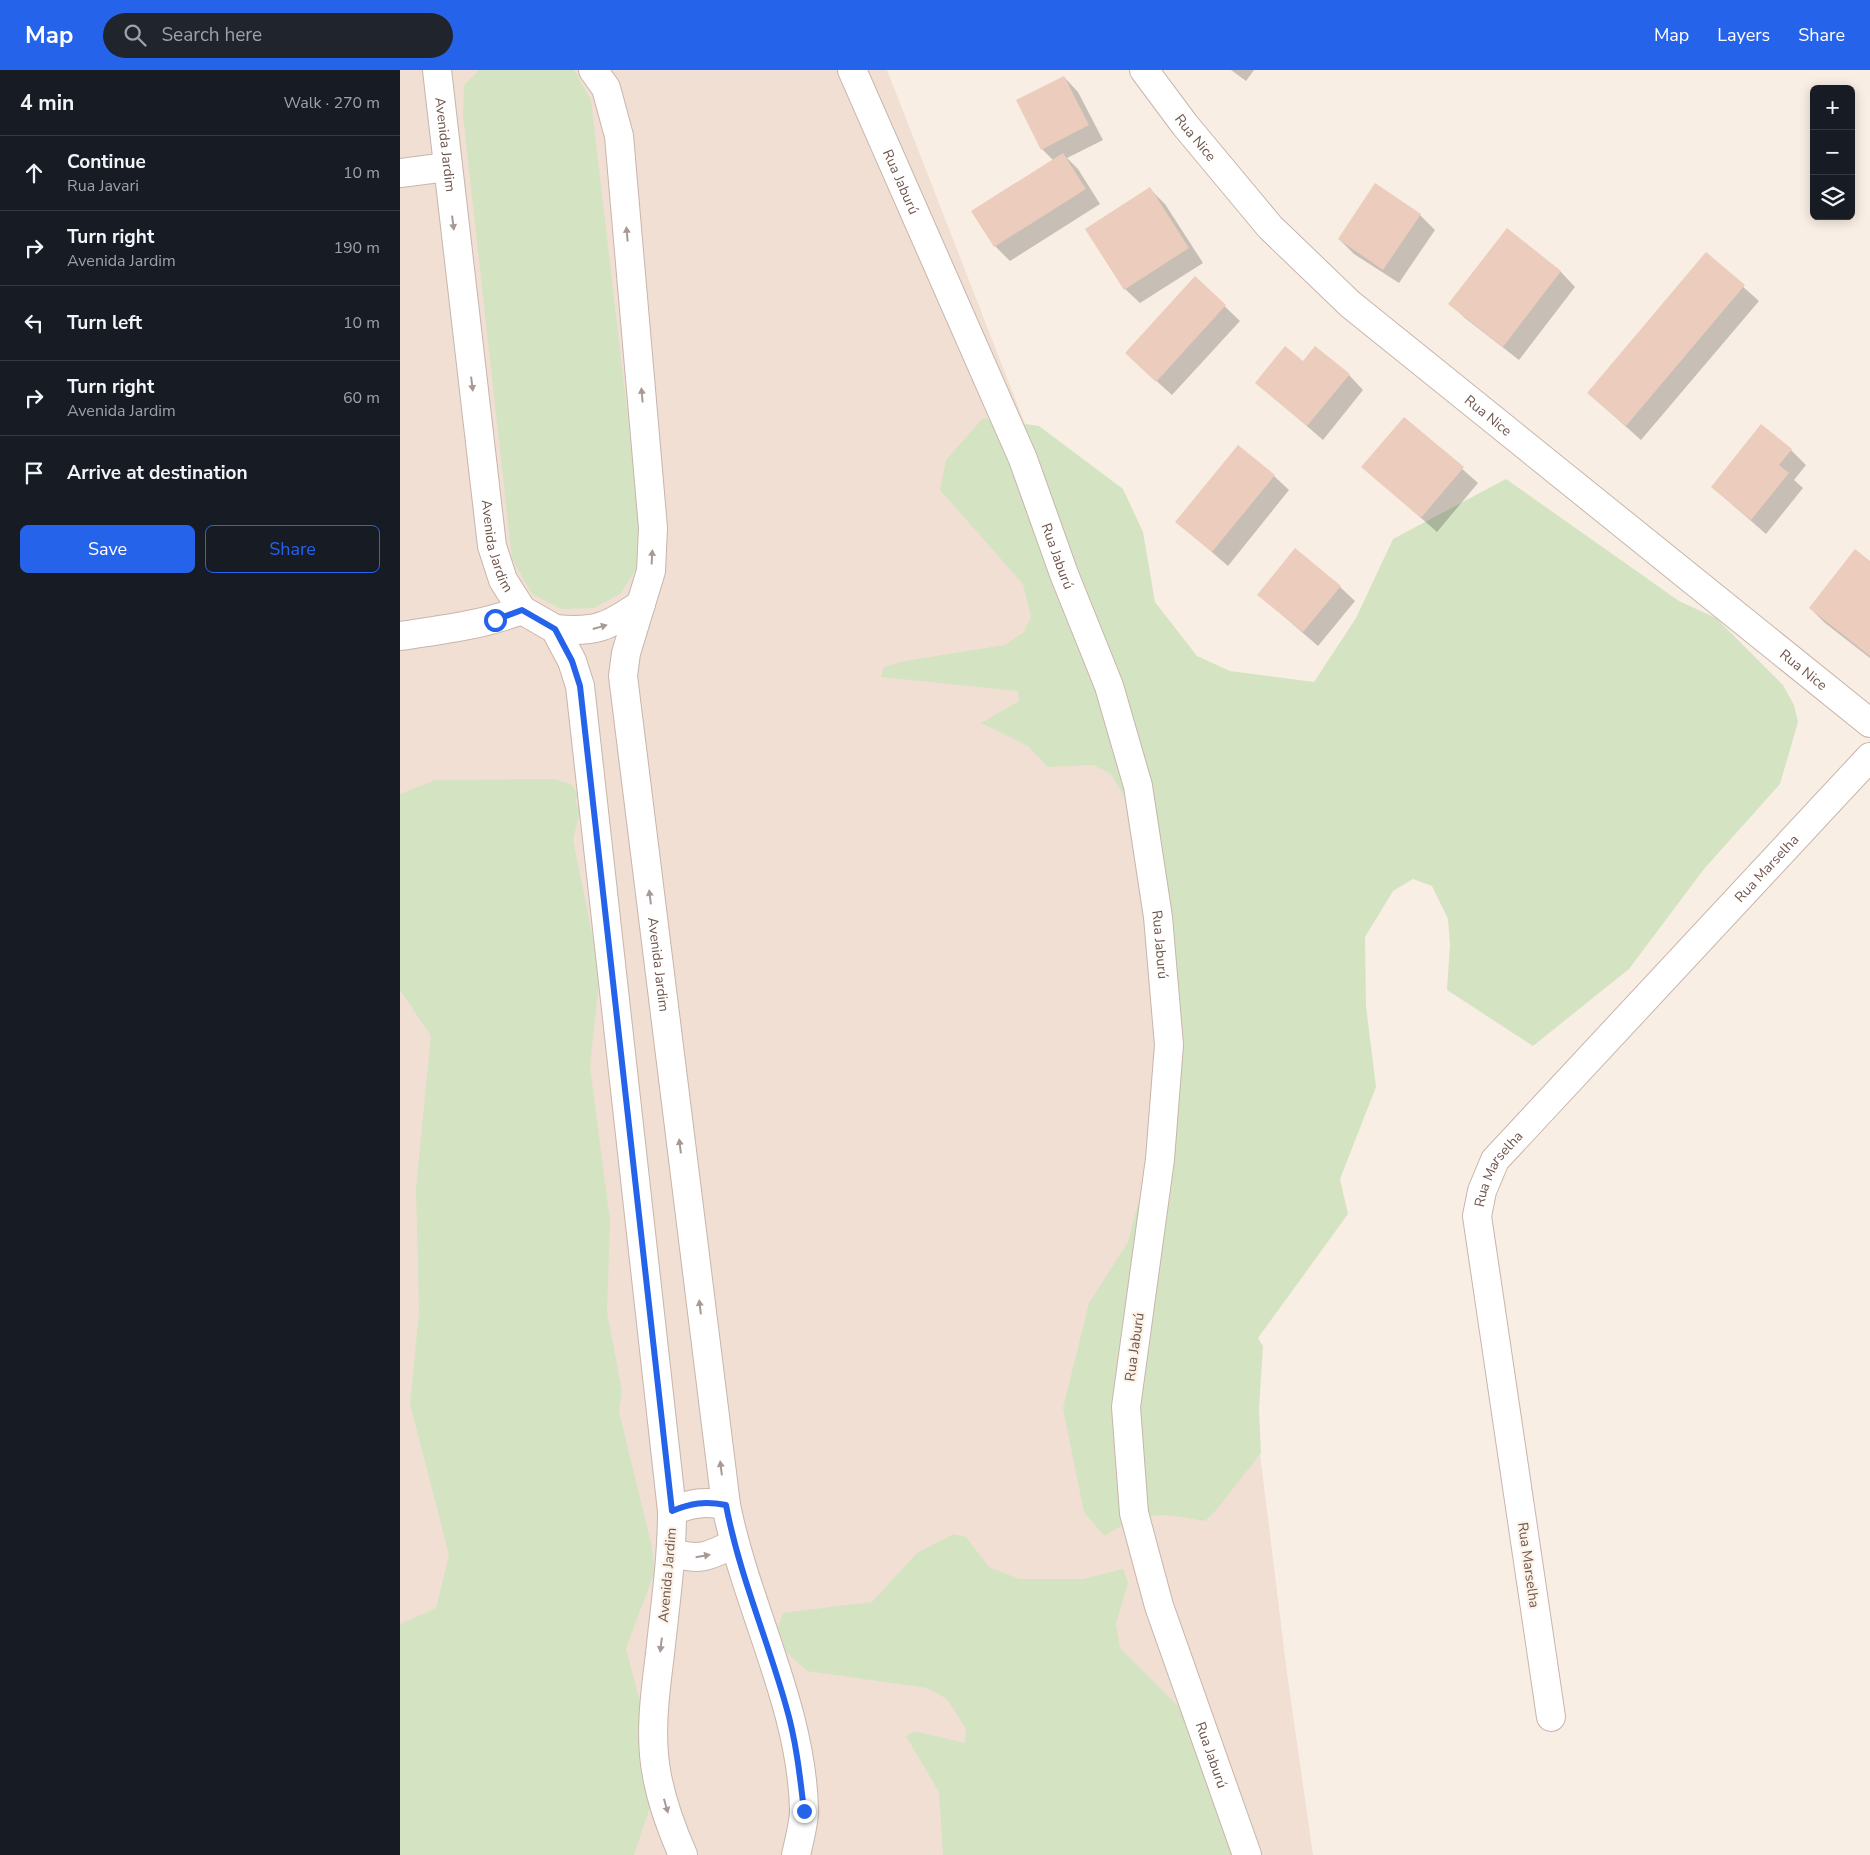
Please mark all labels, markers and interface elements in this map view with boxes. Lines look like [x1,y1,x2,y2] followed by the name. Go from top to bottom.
[103,13,453,58] search box
[25,19,73,51] text: Map
[121,21,149,49] icon: search
[161,22,262,48] text: Search here
[1654,23,1689,47] text: Map
[1717,23,1770,47] text: Layers
[1798,23,1845,47] text: Share
[1810,85,1855,220] map controls
[1810,85,1855,130] button: +
[20,89,74,117] text: 4 min
[284,92,380,114] text: Walk · 270 m
[430,96,460,193] street label: Avenida Jardim
[1170,110,1220,165] street label: Rua Nice
[1810,130,1855,175] button: −
[878,146,923,217] street label: Rua Jaburú
[67,149,146,175] text: Continue
[20,159,48,187] icon: ahead
[343,162,380,184] text: 10 m
[67,175,139,197] text: Rua Javari
[1810,175,1855,220] button: layers
[449,215,457,231] one-way arrow
[67,224,154,250] text: Turn right
[623,225,631,241] one-way arrow
[20,234,48,262] icon: right
[333,237,380,259] text: 190 m
[67,250,176,272] text: Avenida Jardim
[20,309,48,337] icon: left
[67,310,142,336] text: Turn left
[343,312,380,334] text: 10 m
[67,374,154,400] text: Turn right
[468,376,476,392] one-way arrow
[20,384,48,412] icon: right
[343,387,380,409] text: 60 m
[637,387,645,403] one-way arrow
[1460,391,1516,441] street label: Rua Nice
[67,400,176,422] text: Avenida Jardim
[20,459,48,487] icon: arrive
[67,460,248,486] text: Arrive at destination
[477,499,517,596] street label: Avenida Jardim
[1037,521,1078,592] street label: Rua Jaburú
[20,525,195,573] button: Save
[205,525,380,573] button: Share
[648,549,656,565] one-way arrow
[484,609,507,632] route start
[593,622,608,630] one-way arrow
[1776,645,1831,695] street label: Rua Nice
[1730,831,1803,907] street label: Rua Marselha
[646,889,654,905] one-way arrow
[1147,909,1172,980] street label: Rua Jaburú
[643,916,674,1013] street label: Avenida Jardim
[1470,1127,1527,1209] street label: Rua Marselha
[676,1137,684,1153] one-way arrow
[696,1299,704,1315] one-way arrow
[1120,1312,1149,1383] street label: Rua Jaburú
[717,1460,725,1476] one-way arrow
[1513,1521,1544,1609] street label: Rua Marselha
[654,1527,681,1623] street label: Avenida Jardim
[696,1552,712,1560] one-way arrow
[657,1638,665,1654] one-way arrow
[1191,1719,1232,1791] street label: Rua Jaburú
[662,1799,670,1814] one-way arrow
[793,1800,816,1823] route end

